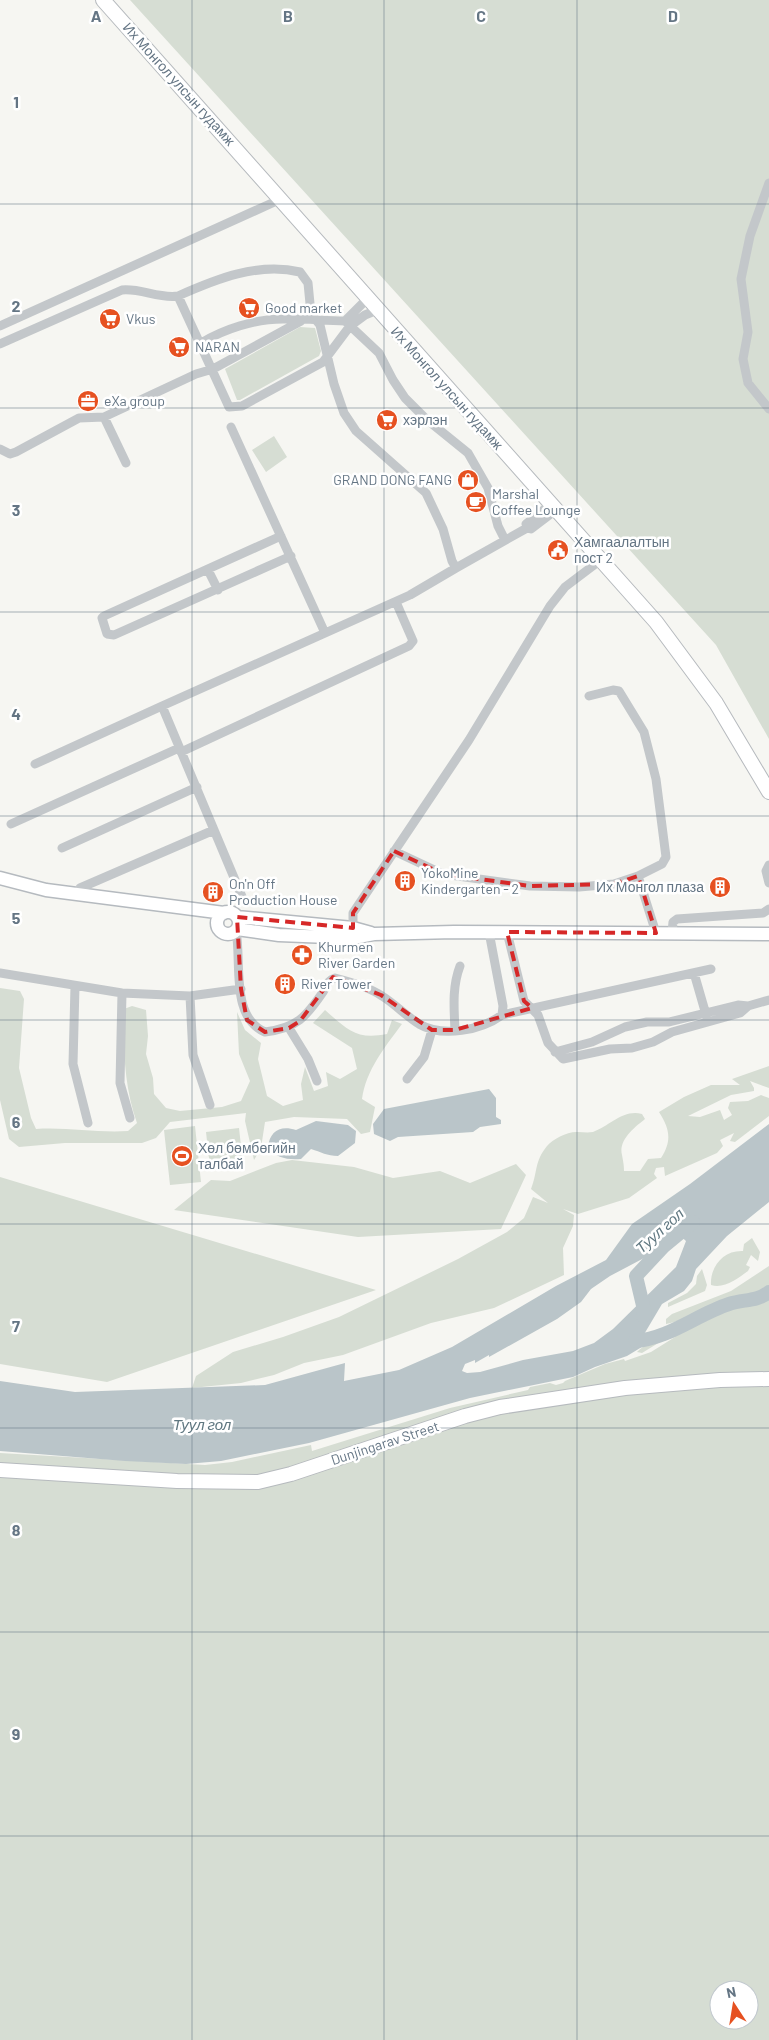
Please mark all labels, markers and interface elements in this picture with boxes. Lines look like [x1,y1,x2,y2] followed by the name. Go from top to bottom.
[91,6,102,25] text: A
[283,6,293,25] text: B
[476,6,486,25] text: C
[668,6,678,25] text: D
[120,19,239,149] street label: Их Монгол улсын гудамж
[13,92,19,111] text: 1
[12,296,21,315] text: 2
[237,296,261,320] supermarket icon: Good market
[265,299,342,316] place label: Good market
[98,307,122,331] supermarket icon: Vkus
[126,310,156,327] place label: Vkus
[388,323,507,453] street label: Их Монгол улсын гудамж
[167,335,191,359] supermarket icon: NARAN
[195,338,240,355] place label: NARAN
[76,389,100,413] office icon: eXa group
[104,392,165,409] place label: eXa group
[375,408,399,432] supermarket icon: хэрлэн
[403,411,448,428] place label: хэрлэн
[456,468,480,492] shop icon: GRAND DONG FANG
[333,471,452,488] place label: GRAND DONG FANG
[492,485,581,518] place label: Marshal Coffee Lounge
[464,490,488,514] cafe icon: Marshal Coffee Lounge
[12,500,20,519] text: 3
[574,533,669,566] place label: Хамгаалалтын пост 2
[546,538,570,562] public building icon: Хамгаалалтын пост 2
[11,704,21,723] text: 4
[421,864,519,897] place label: YokoMine Kindergarten - 2
[393,869,417,893] building icon: YokoMine Kindergarten - 2
[229,875,338,908] place label: On'n Off Production House
[708,875,732,899] building icon: Их Монгол плаза
[596,878,704,895] place label: Их Монгол плаза
[201,880,225,904] building icon: On'n Off Production House
[12,908,21,927] text: 5
[318,938,395,971] place label: Khurmen River Garden
[290,943,314,967] pharmacy icon: Khurmen River Garden
[273,972,297,996] building icon: River Tower
[301,975,372,992] place label: River Tower
[12,1112,21,1131] text: 6
[198,1139,296,1172] place label: Хөл бөмбөгийн талбай
[170,1144,194,1168] sports icon: Хөл бөмбөгийн талбай
[632,1204,688,1257] water label: Туул гол
[12,1316,20,1335] text: 7
[173,1415,232,1433] water label: Туул гол
[329,1417,441,1468] street label: Dunjingarav Street
[12,1520,21,1539] text: 8
[12,1724,20,1743] text: 9
[709,1980,759,2030] north arrow
[725,1983,738,2001] text: N

